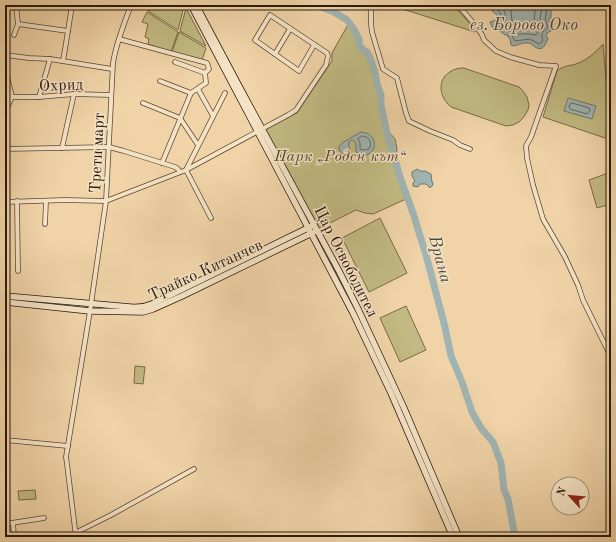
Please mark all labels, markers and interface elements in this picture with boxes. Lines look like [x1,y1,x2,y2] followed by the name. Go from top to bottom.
[470,17,578,34] water label: ез. Борово Око
[39,77,84,95] street label: Охрид
[88,112,108,194] street label: Трети март
[273,149,407,165] park label: Парк „Роден кът“
[310,204,380,320] street label: Цар Освободител
[425,233,454,285] water label: Врана
[146,237,266,304] street label: Трайко Китанчев
[550,476,590,516] north arrow
[556,485,570,498] text: N

